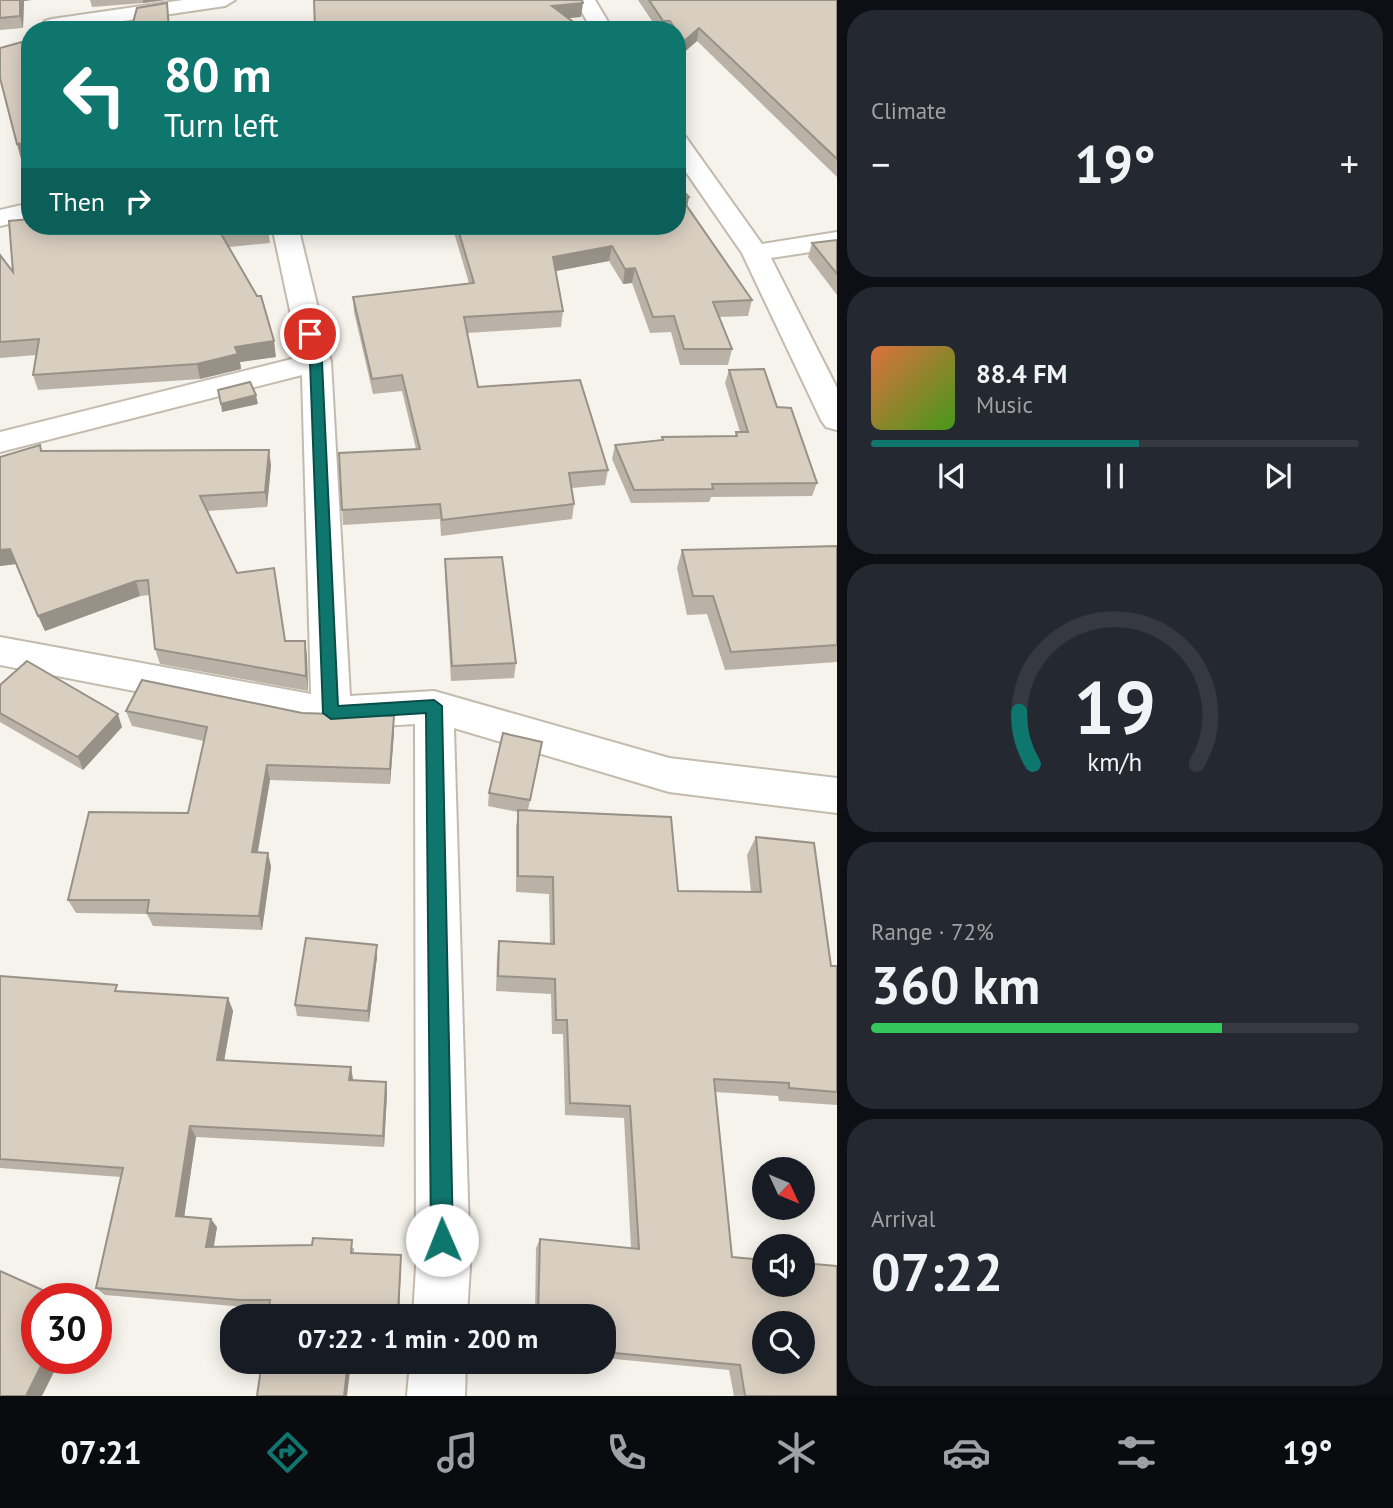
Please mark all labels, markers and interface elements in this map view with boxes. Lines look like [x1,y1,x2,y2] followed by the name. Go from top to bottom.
[164,42,271,106] text: 80 m
[49,49,140,140] icon: left
[871,96,946,125] text: Climate
[164,104,279,146] text: Turn left
[1074,130,1156,197] text: 19°
[871,139,890,188] text: −
[1340,139,1359,188] text: +
[119,182,157,220] icon: right
[49,185,105,218] text: Then
[280,304,340,364] pin
[291,315,329,353] icon: arrive
[976,357,1067,390] text: 88.4 FM
[976,390,1033,419] text: Music
[933,457,971,495] icon: previous
[1096,457,1134,495] icon: pause
[1259,457,1297,495] icon: next
[1074,660,1156,754] text: 19
[1088,746,1142,778] text: km/h
[871,917,994,946] text: Range · 72%
[871,951,1040,1018] text: 360 km
[752,1157,816,1220] north arrow
[752,1157,815,1374] map controls
[405,1203,479,1277] position arrow
[871,1204,935,1233] text: Arrival
[752,1234,815,1297] button: sound
[871,1238,1003,1305] text: 07:22
[21,1283,112,1374] speed limit sign: 30
[752,1311,815,1374] button: search
[298,1322,538,1355] text: 07:22 · 1 min · 200 m
[263,1428,312,1477] icon: directions
[433,1428,482,1477] icon: music
[602,1428,651,1477] icon: phone
[772,1428,821,1477] icon: climate
[942,1428,991,1477] icon: car
[1112,1428,1161,1477] icon: filters
[60,1431,142,1473] text: 07:21
[1282,1431,1333,1473] text: 19°

